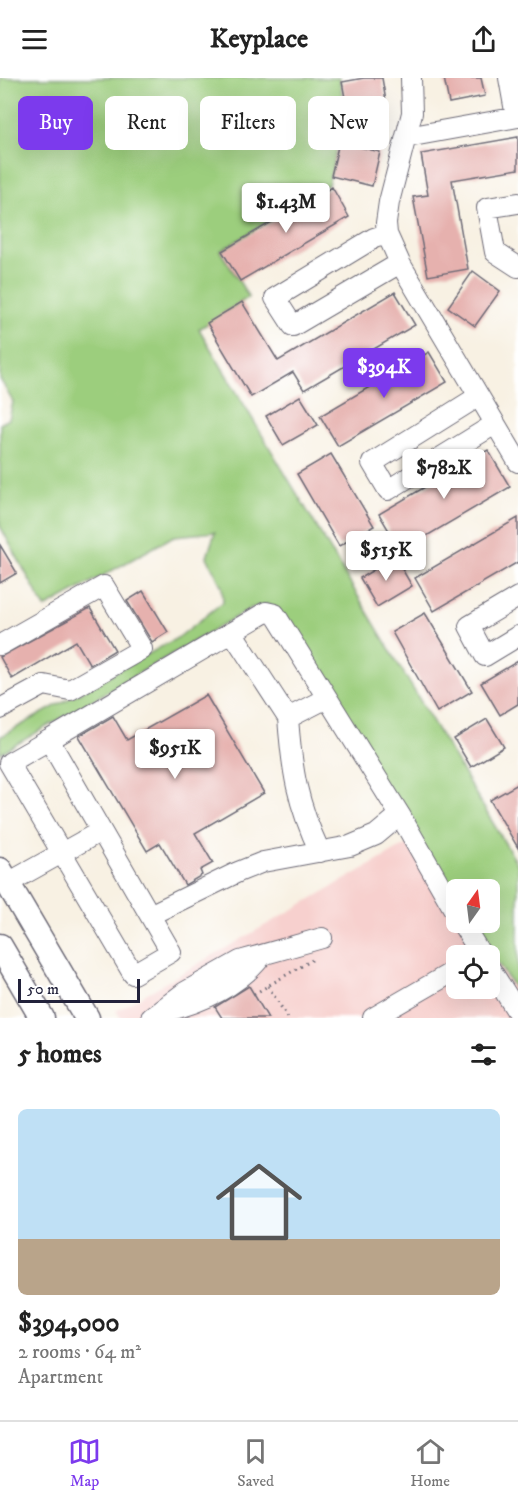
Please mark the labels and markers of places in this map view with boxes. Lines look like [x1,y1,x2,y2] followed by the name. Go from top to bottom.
[237,183,335,234] pin: $1.43M
[342,348,426,399] pin: $394K
[402,449,486,500] pin: $782K
[344,531,428,582] pin: $515K
[133,729,217,780] pin: $951K

